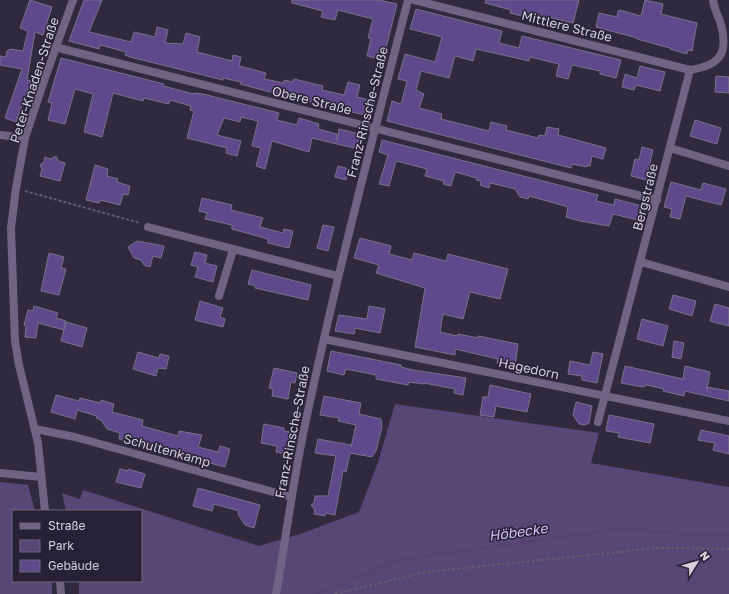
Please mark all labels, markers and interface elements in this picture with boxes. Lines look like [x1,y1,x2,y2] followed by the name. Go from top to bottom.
[520,7,614,45] street label: Mittlere Straße
[6,15,62,145] street label: Peter-Knaden-Straße
[343,45,391,179] street label: Franz-Rinsche-Straße
[271,82,353,118] street label: Obere Straße
[629,162,661,232] street label: Bergstraße
[497,354,561,382] street label: Hagedorn
[271,364,313,500] street label: Franz-Rinsche-Straße
[122,430,212,470] street label: Schultenkamp
[12,510,142,582] legend
[48,518,86,533] text: Straße
[487,519,549,544] water label: Höbecke
[48,538,74,553] text: Park
[677,542,717,582] north arrow
[698,548,713,563] text: N
[48,558,99,573] text: Gebäude

